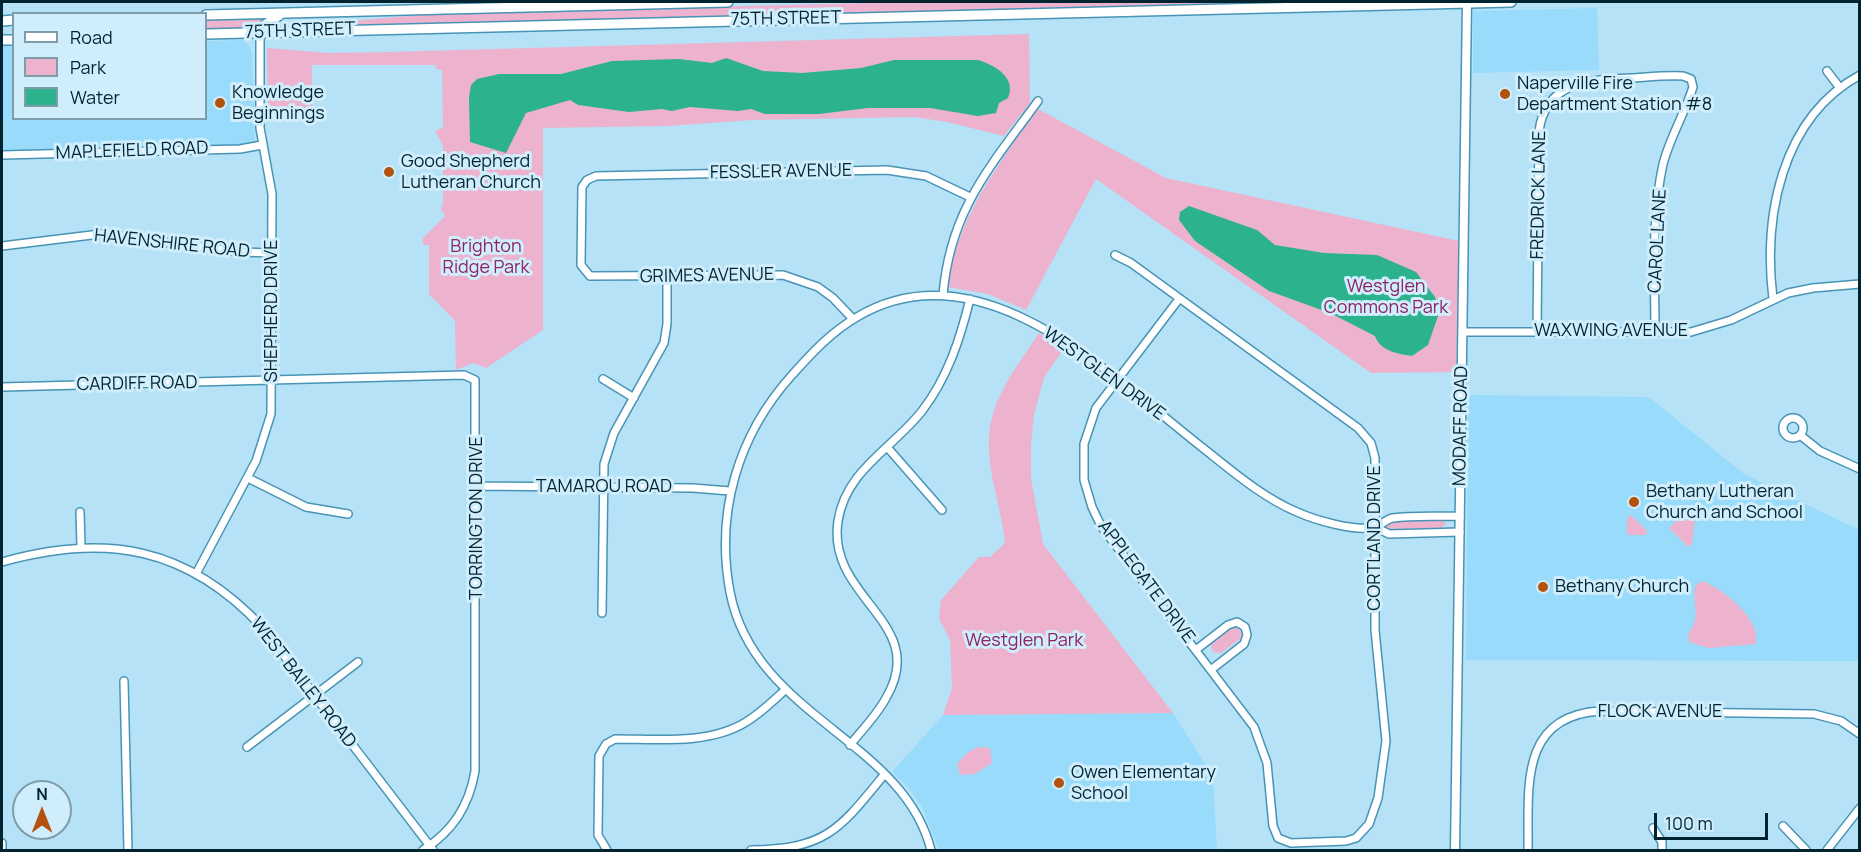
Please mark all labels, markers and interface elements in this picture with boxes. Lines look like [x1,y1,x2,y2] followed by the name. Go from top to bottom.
[731,7,841,31] street label: 75TH STREET
[12,12,207,120] legend
[244,18,356,44] street label: 75TH STREET
[70,25,113,49] text: Road
[70,55,106,79] text: Park
[1517,73,1712,116] place label: Naperville Fire Department Station #8
[232,82,325,124] place label: Knowledge Beginnings
[70,85,120,109] text: Water
[1498,87,1512,101] marker: Naperville Fire Department Station #8
[213,96,227,110] marker: Knowledge Beginnings
[1527,130,1551,260] street label: FREDRICK LANE
[55,138,209,164] street label: MAPLEFIELD ROAD
[401,151,541,194] place label: Good Shepherd Lutheran Church
[710,160,852,184] street label: FESSLER AVENUE
[382,165,396,179] marker: Good Shepherd Lutheran Church
[1644,188,1672,294] street label: CAROL LANE
[93,225,251,263] street label: HAVENSHIRE ROAD
[443,236,529,278] park label: Brighton Ridge Park
[261,240,283,382] street label: SHEPHERD DRIVE
[640,264,774,288] street label: GRIMES AVENUE
[1324,276,1448,318] park label: Westglen Commons Park
[1534,320,1688,342] street label: WAXWING AVENUE
[1039,323,1169,425] street label: WESTGLEN DRIVE
[1449,366,1473,486] street label: MODAFF ROAD
[76,372,198,396] street label: CARDIFF ROAD
[466,436,488,600] street label: TORRINGTON DRIVE
[1364,465,1386,611] street label: CORTLAND DRIVE
[536,476,672,498] street label: TAMAROU ROAD
[1646,481,1803,524] place label: Bethany Lutheran Church and School
[1627,495,1641,509] marker: Bethany Lutheran Church and School
[1093,516,1199,648] street label: APPLEGATE DRIVE
[1555,576,1689,598] place label: Bethany Church
[1536,580,1550,594] marker: Bethany Church
[245,614,361,752] street label: WEST BAILEY ROAD
[965,630,1083,652] park label: Westglen Park
[1598,701,1722,723] street label: FLOCK AVENUE
[1071,762,1216,804] place label: Owen Elementary School
[1052,776,1066,790] marker: Owen Elementary School
[12,780,72,840] north arrow
[36,783,48,805] text: N
[1657,801,1771,839] scale bar
[1665,811,1713,835] text: 100 m

